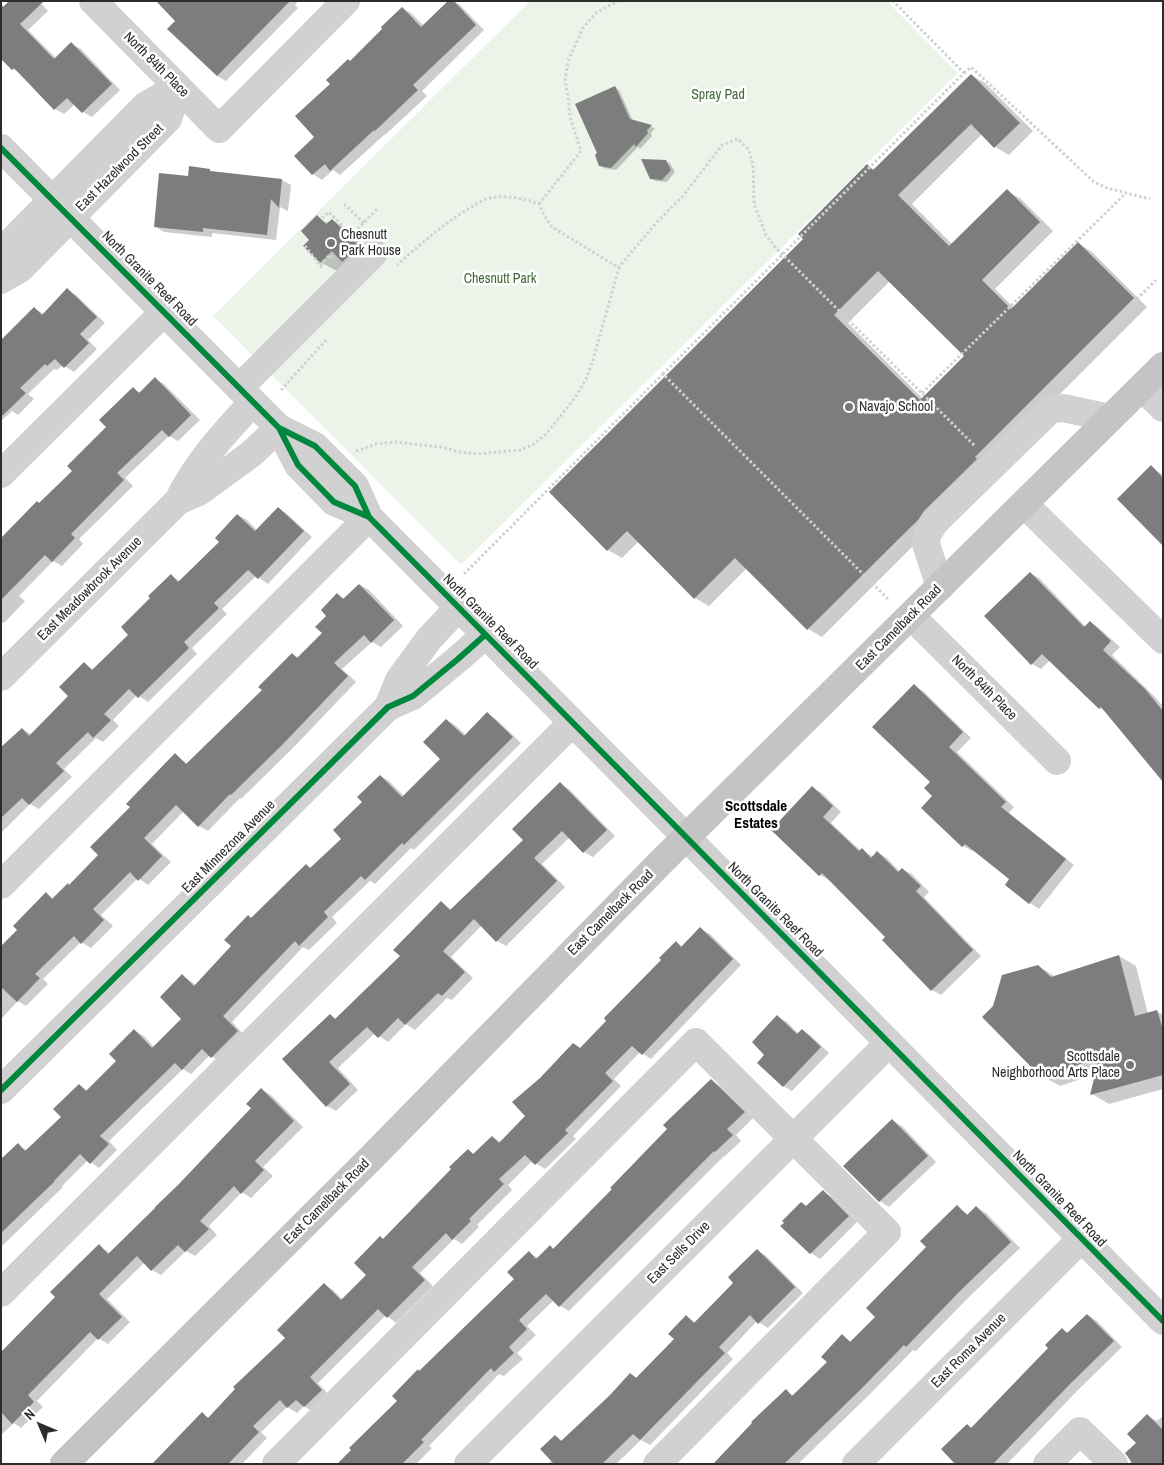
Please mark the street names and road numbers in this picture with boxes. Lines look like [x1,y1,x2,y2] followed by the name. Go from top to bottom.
[120,29,192,101] street label: North 84th Place
[73,121,167,215] street label: East Hazelwood Street
[98,228,200,330] street label: North Granite Reef Road
[34,533,146,645] street label: East Meadowbrook Avenue
[439,571,541,673] street label: North Granite Reef Road
[853,582,945,674] street label: East Camelback Road
[948,652,1020,724] street label: North 84th Place
[179,797,279,897] street label: East Minnezona Avenue
[724,859,826,961] street label: North Granite Reef Road
[565,867,657,959] street label: East Camelback Road
[1009,1147,1109,1251] street label: North Granite Reef Road
[281,1156,373,1248] street label: East Camelback Road
[644,1218,714,1288] street label: East Sells Drive
[928,1310,1010,1392] street label: East Roma Avenue

